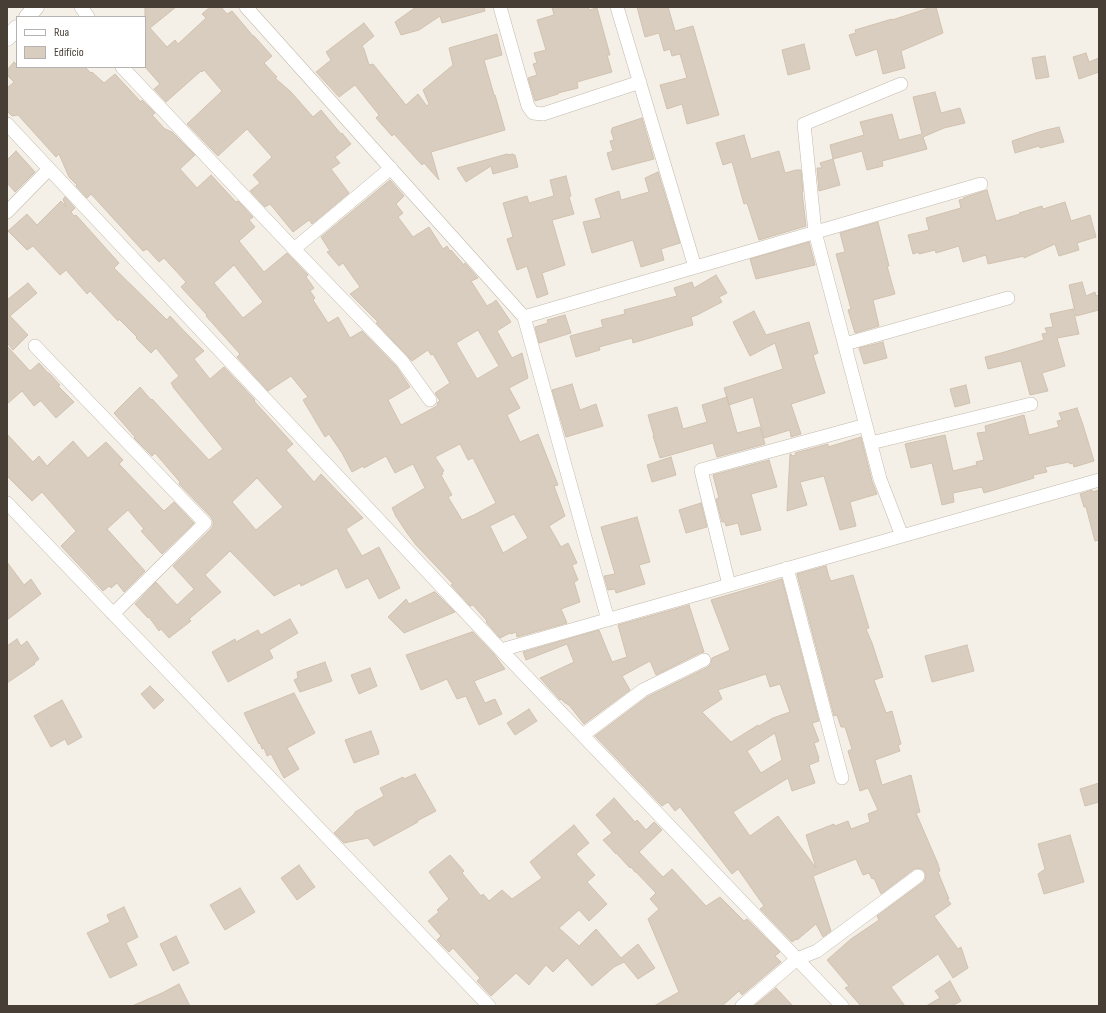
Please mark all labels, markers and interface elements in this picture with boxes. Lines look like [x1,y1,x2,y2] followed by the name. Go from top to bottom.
[16,16,146,68] legend
[54,25,69,40] text: Rua
[54,45,84,60] text: Edifício

